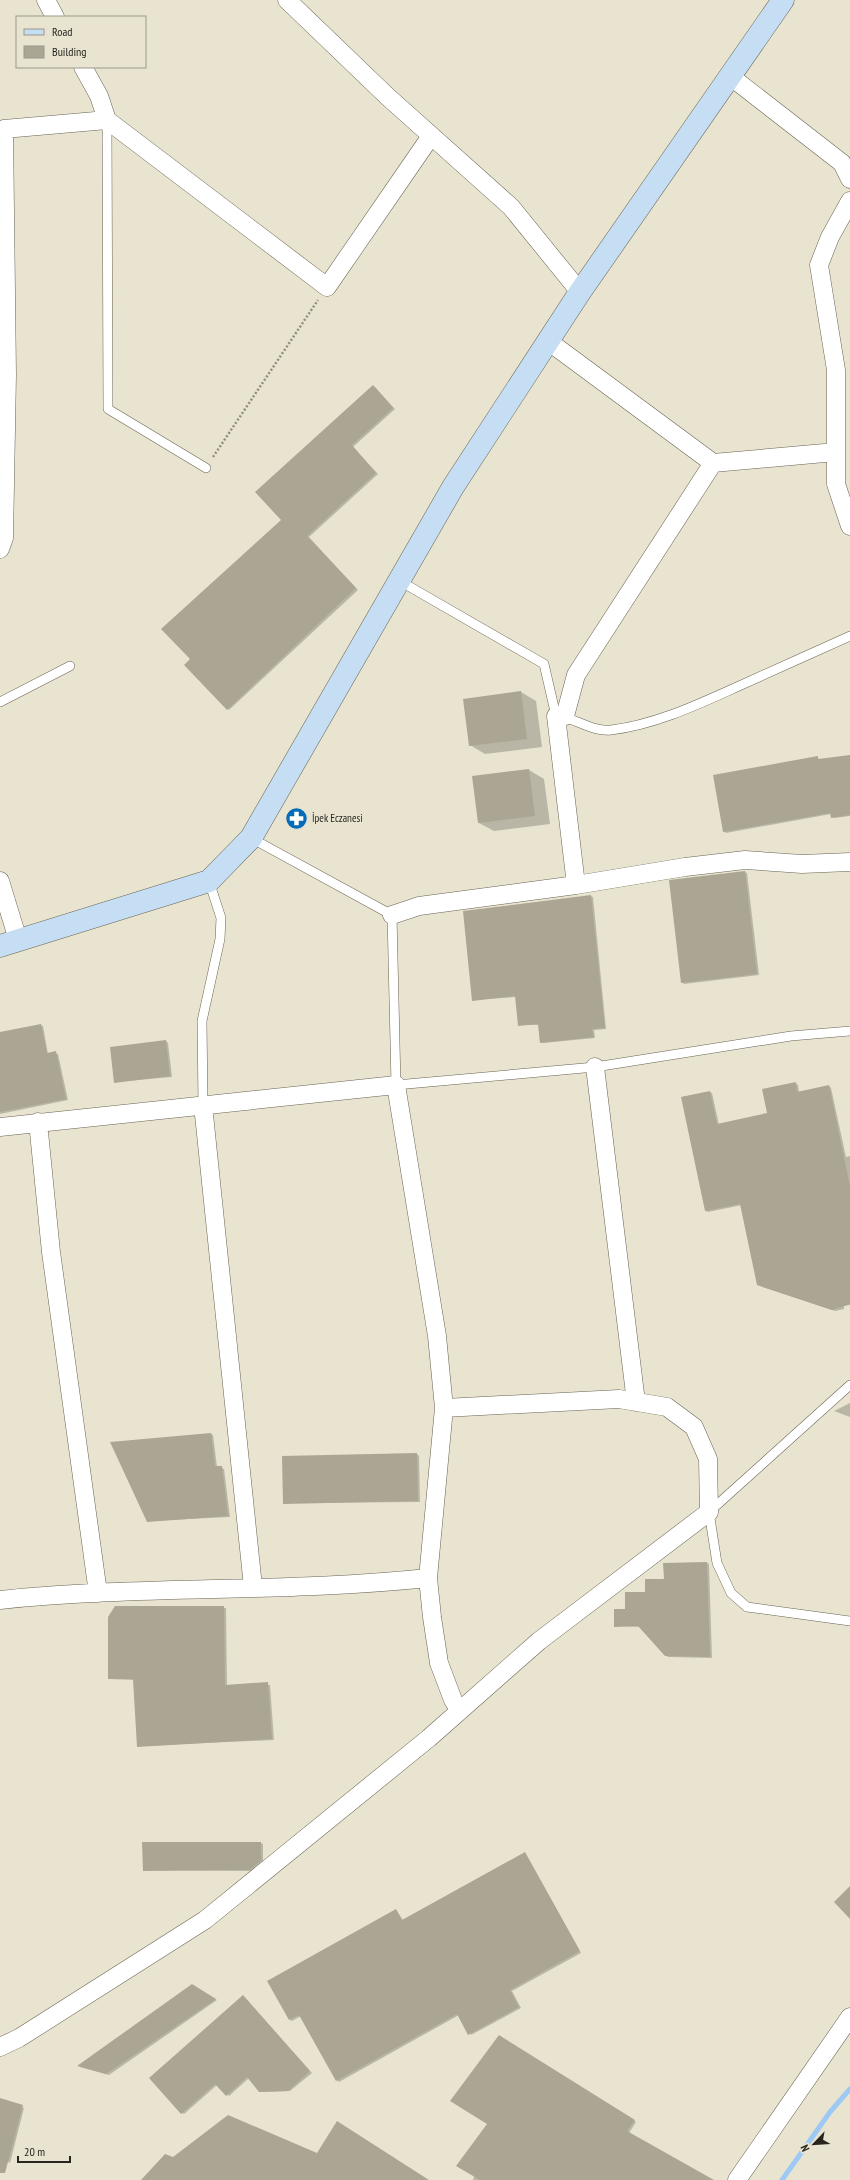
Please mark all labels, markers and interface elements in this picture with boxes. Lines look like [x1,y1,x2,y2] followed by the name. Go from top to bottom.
[16,16,146,68] legend
[52,24,72,39] text: Road
[52,44,87,59] text: Building
[283,805,309,831] pharmacy icon: İpek Eczanesi
[312,811,363,825] place label: İpek Eczanesi
[794,2124,834,2164] north arrow
[18,2138,70,2164] scale bar
[797,2143,813,2154] text: N
[24,2144,45,2159] text: 20 m

